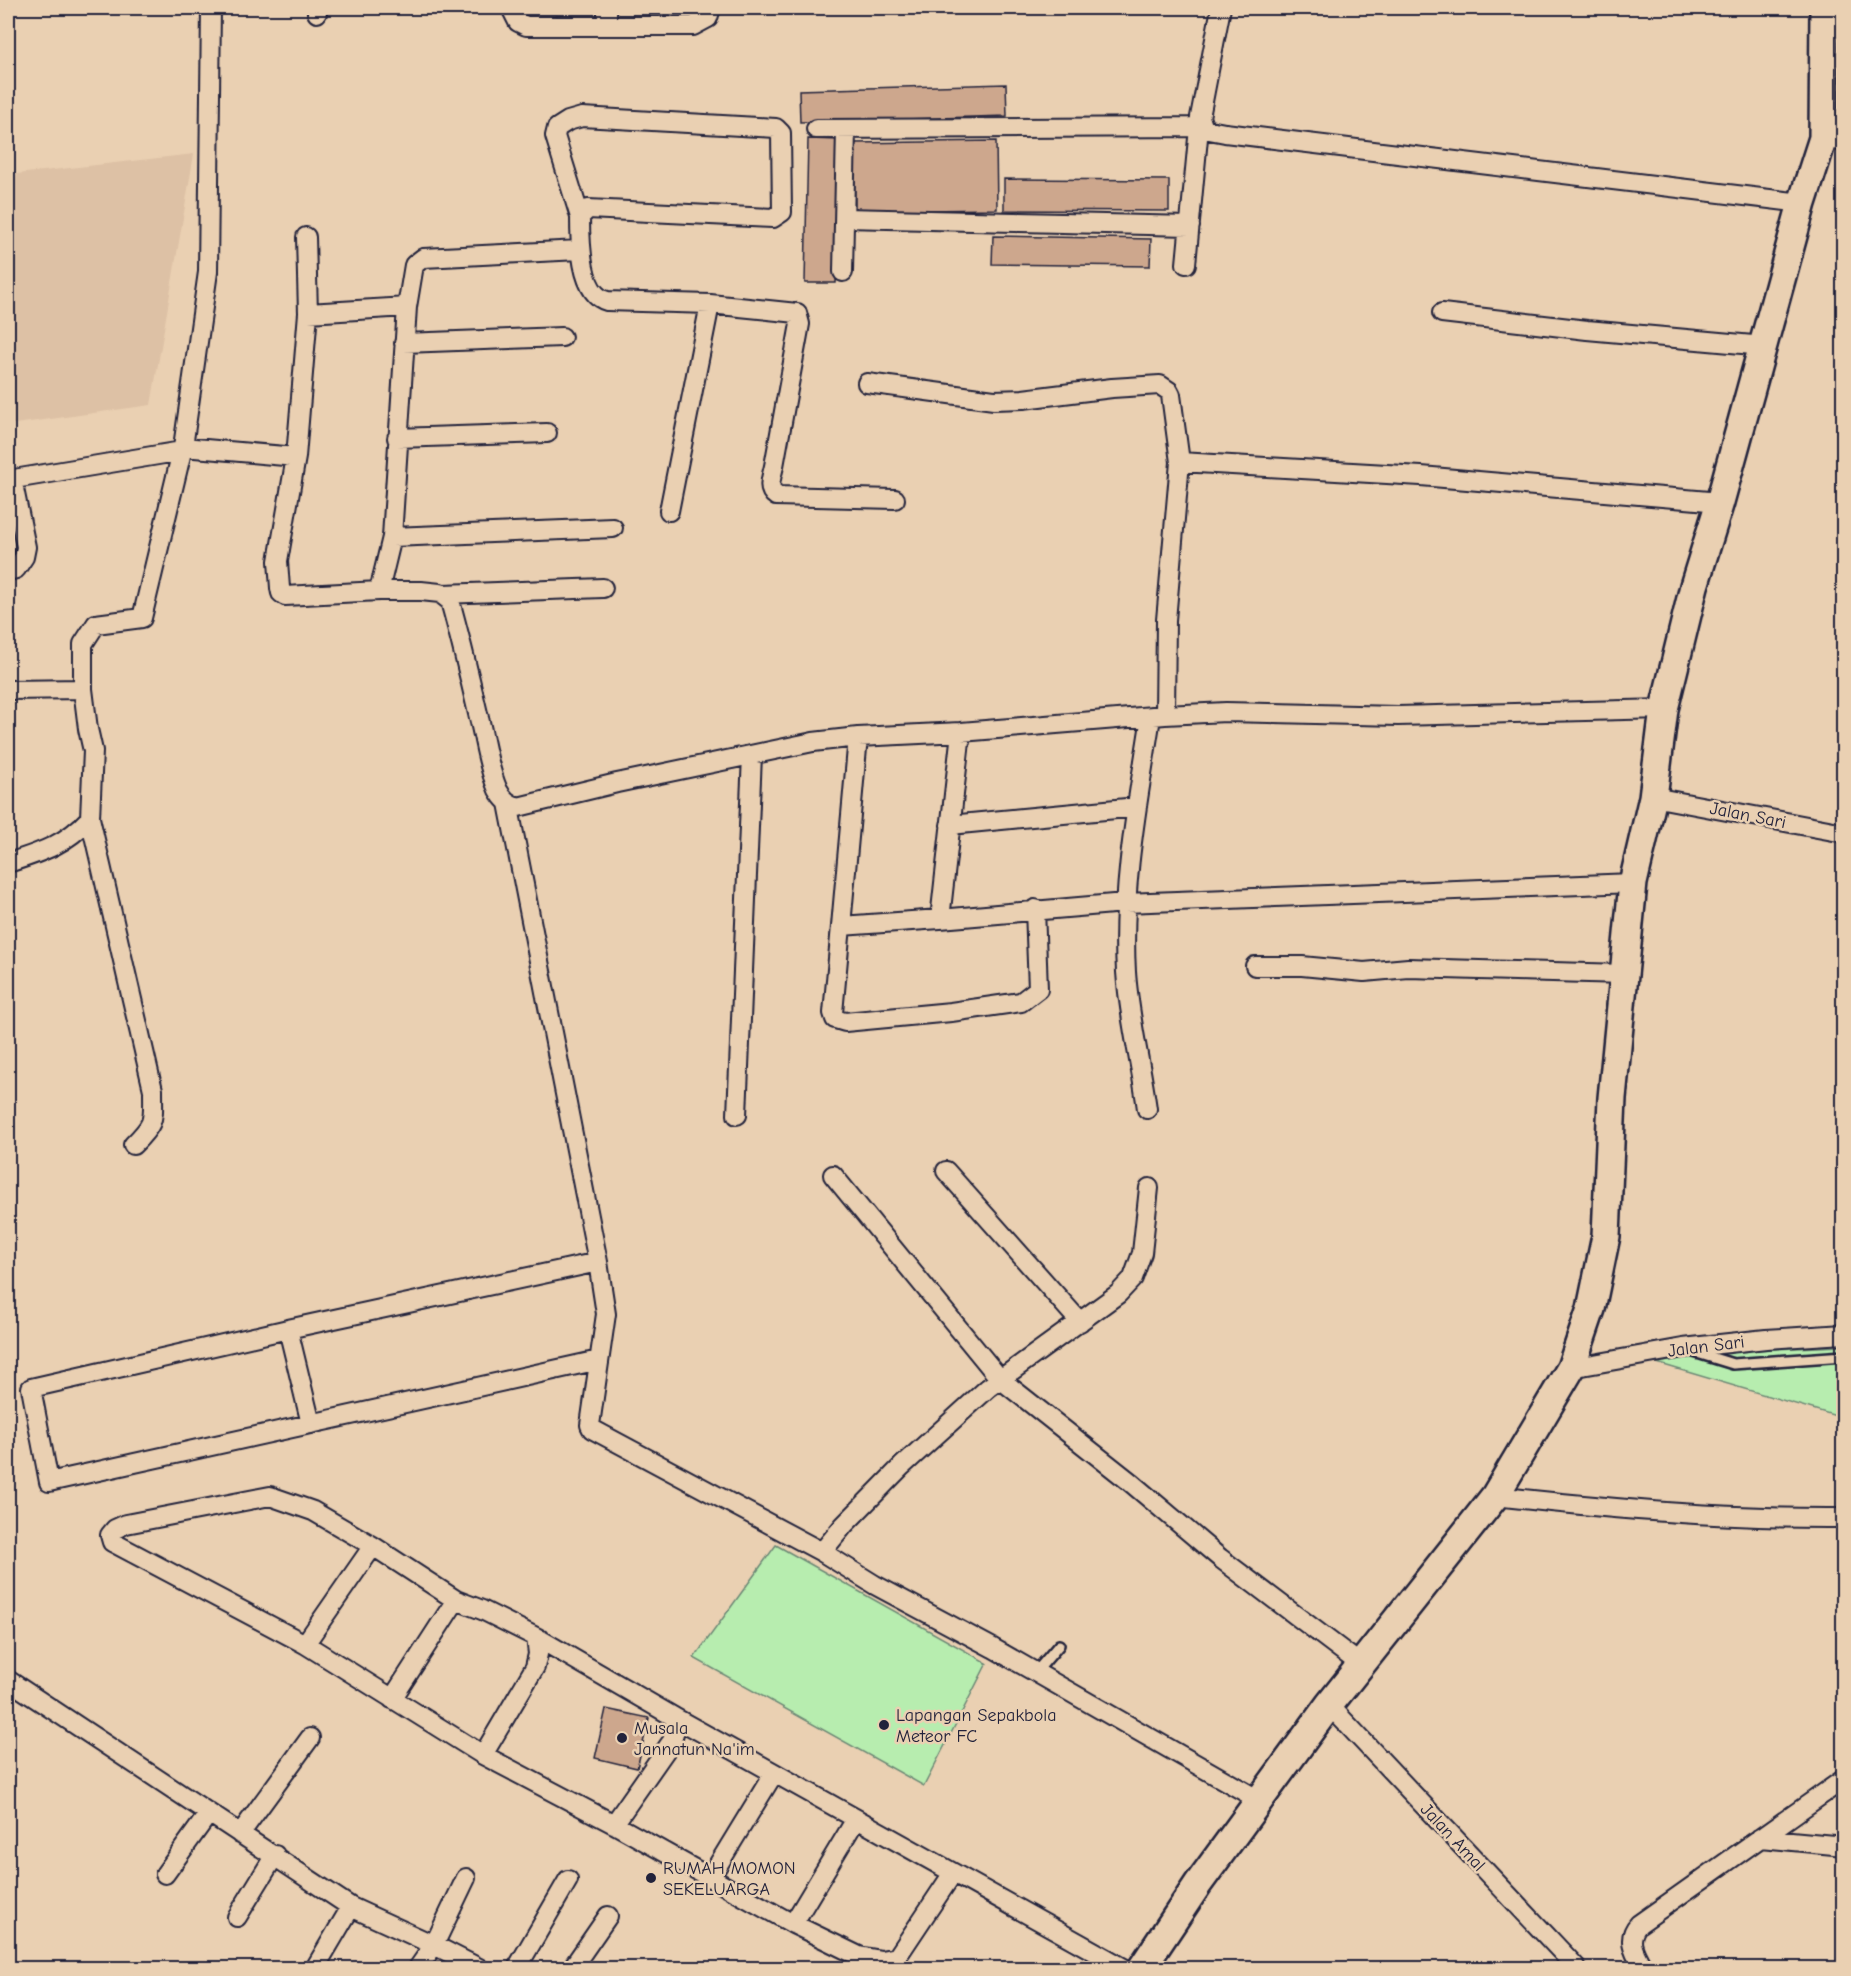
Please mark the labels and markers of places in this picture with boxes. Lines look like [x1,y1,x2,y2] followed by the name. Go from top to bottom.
[896,1705,1056,1747] place label: Lapangan Sepakbola Meteor FC
[634,1718,755,1760] place label: Musala Jannatun Na'im
[877,1718,891,1732] marker: Lapangan Sepakbola Meteor FC
[615,1731,629,1745] marker: Musala Jannatun Na'im
[663,1858,796,1900] place label: RUMAH MOMON SEKELUARGA
[644,1871,658,1885] marker: RUMAH MOMON SEKELUARGA

